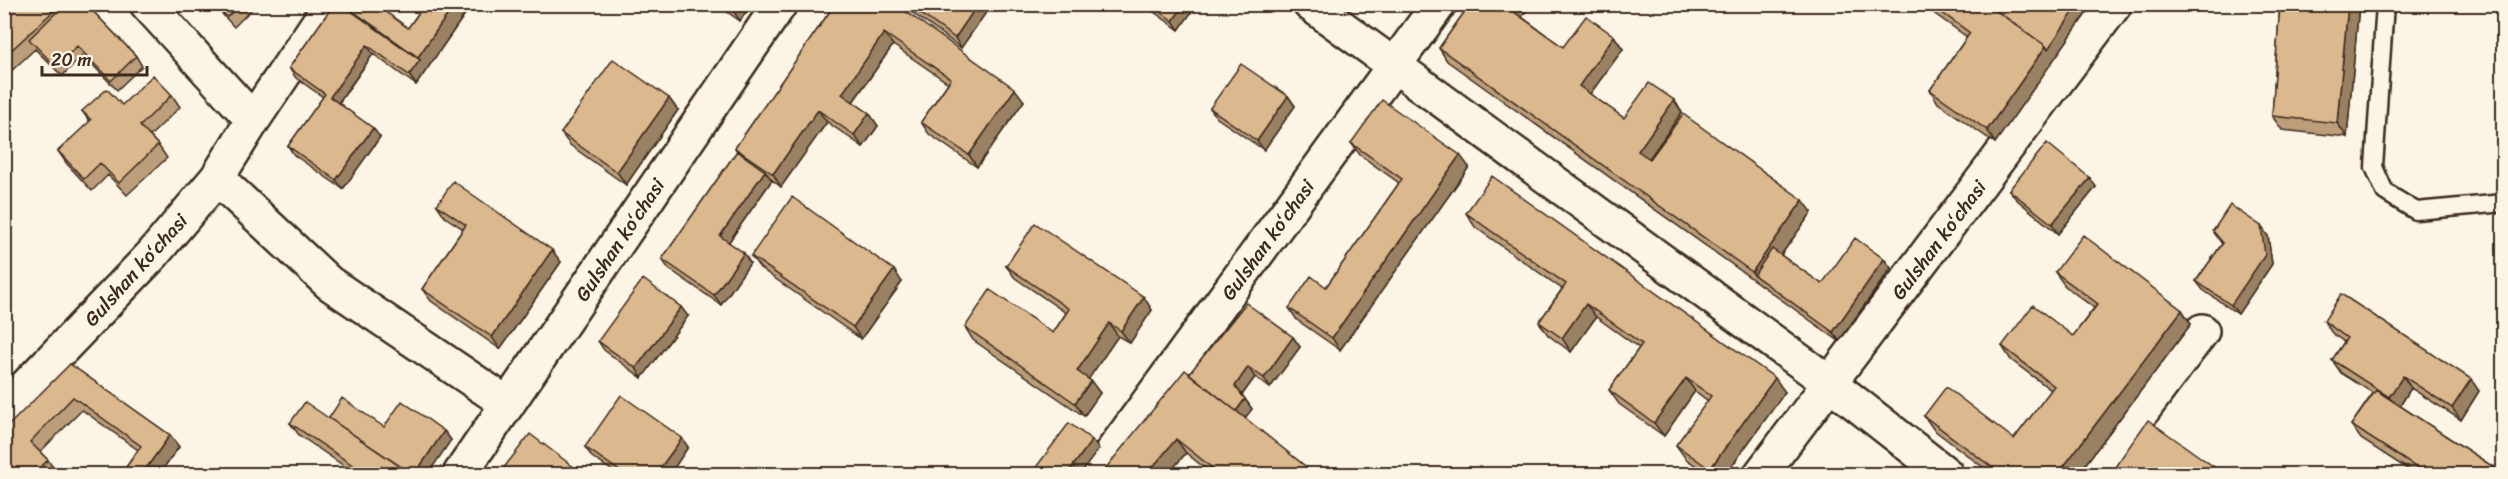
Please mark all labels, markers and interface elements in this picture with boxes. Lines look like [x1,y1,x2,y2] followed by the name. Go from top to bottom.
[42,39,147,77] scale bar
[51,44,91,76] text: 20 m
[566,170,675,309] street label: Gulshan koʻchasi
[1212,171,1325,308] street label: Gulshan koʻchasi
[1882,171,1997,308] street label: Gulshan koʻchasi
[75,204,198,335] street label: Gulshan koʻchasi

